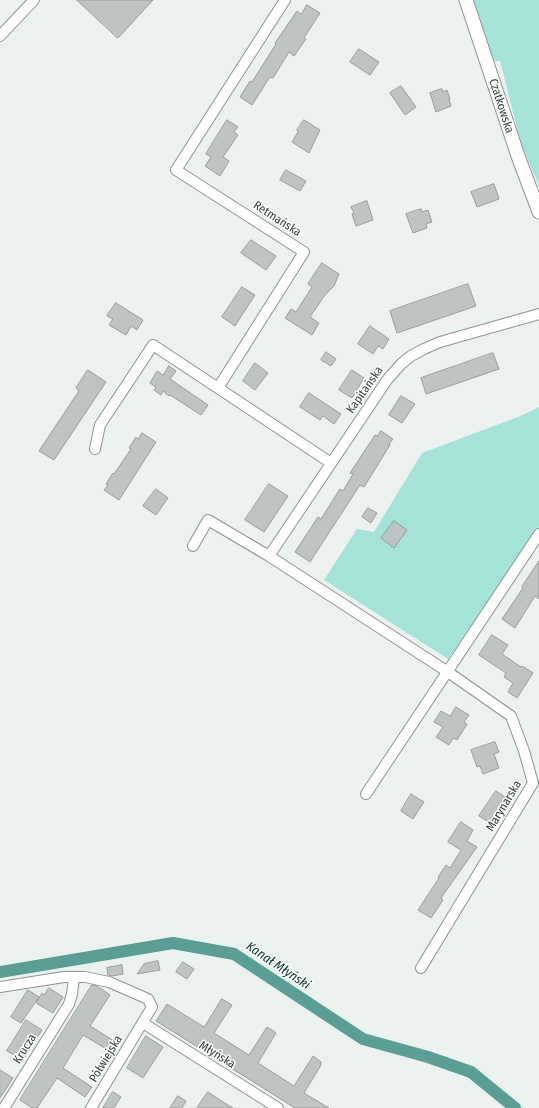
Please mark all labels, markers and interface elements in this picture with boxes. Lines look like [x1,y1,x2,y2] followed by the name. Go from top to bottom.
[485,77,517,135] street label: Czatkowska
[250,198,304,240] street label: Retmańska
[344,364,386,416] street label: Kapitańska
[483,778,525,834] street label: Marynarska
[243,939,313,993] water label: Kanał Młyński
[10,1031,40,1067] street label: Krucza
[86,1033,126,1085] street label: Półwiejska
[196,1038,238,1072] street label: Młyńska

